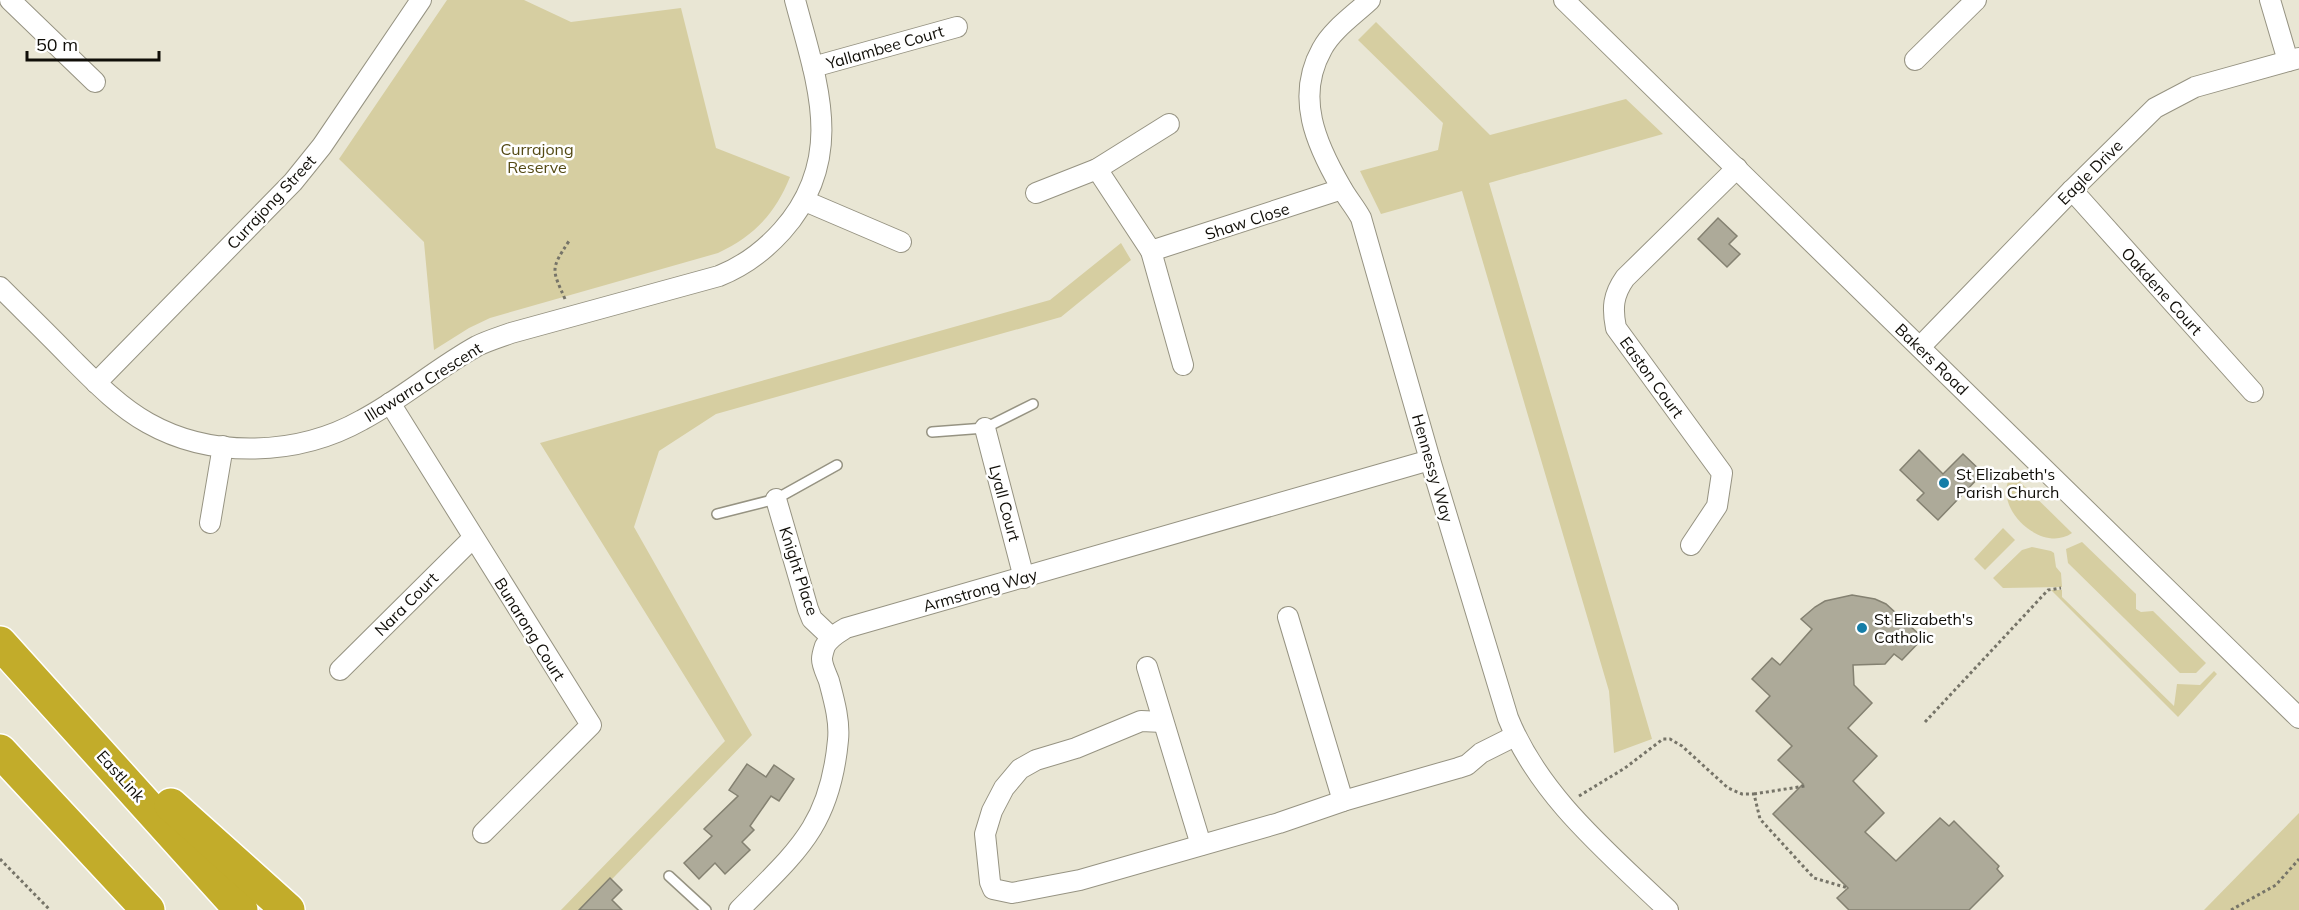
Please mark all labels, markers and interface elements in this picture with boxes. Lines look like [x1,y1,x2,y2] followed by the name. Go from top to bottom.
[823,21,946,74] street label: Yallambee Court
[27,24,159,62] scale bar
[36,33,78,56] text: 50 m
[2053,135,2127,209] street label: Eagle Drive
[500,139,574,177] park label: Currajong Reserve
[222,150,320,253] street label: Currajong Street
[1202,198,1292,244] street label: Shaw Close
[2117,243,2207,339] street label: Oakdene Court
[1891,319,1973,399] street label: Bakers Road
[1616,332,1688,422] street label: Easton Court
[361,338,486,426] street label: Illawarra Crescent
[1408,412,1458,525] street label: Hennessy Way
[985,463,1025,544] street label: Lyall Court
[1956,464,2059,502] place label: St Elizabeth's Parish Church
[1937,476,1951,490] marker: St Elizabeth's Parish Church
[775,524,823,618] street label: Knight Place
[921,564,1040,616] street label: Armstrong Way
[370,568,442,640] street label: Nara Court
[490,574,570,685] street label: Bunarong Court
[1874,609,1973,647] place label: St Elizabeth's Catholic
[1855,621,1869,635] marker: St Elizabeth's Catholic
[93,746,150,806] street label: EastLink

